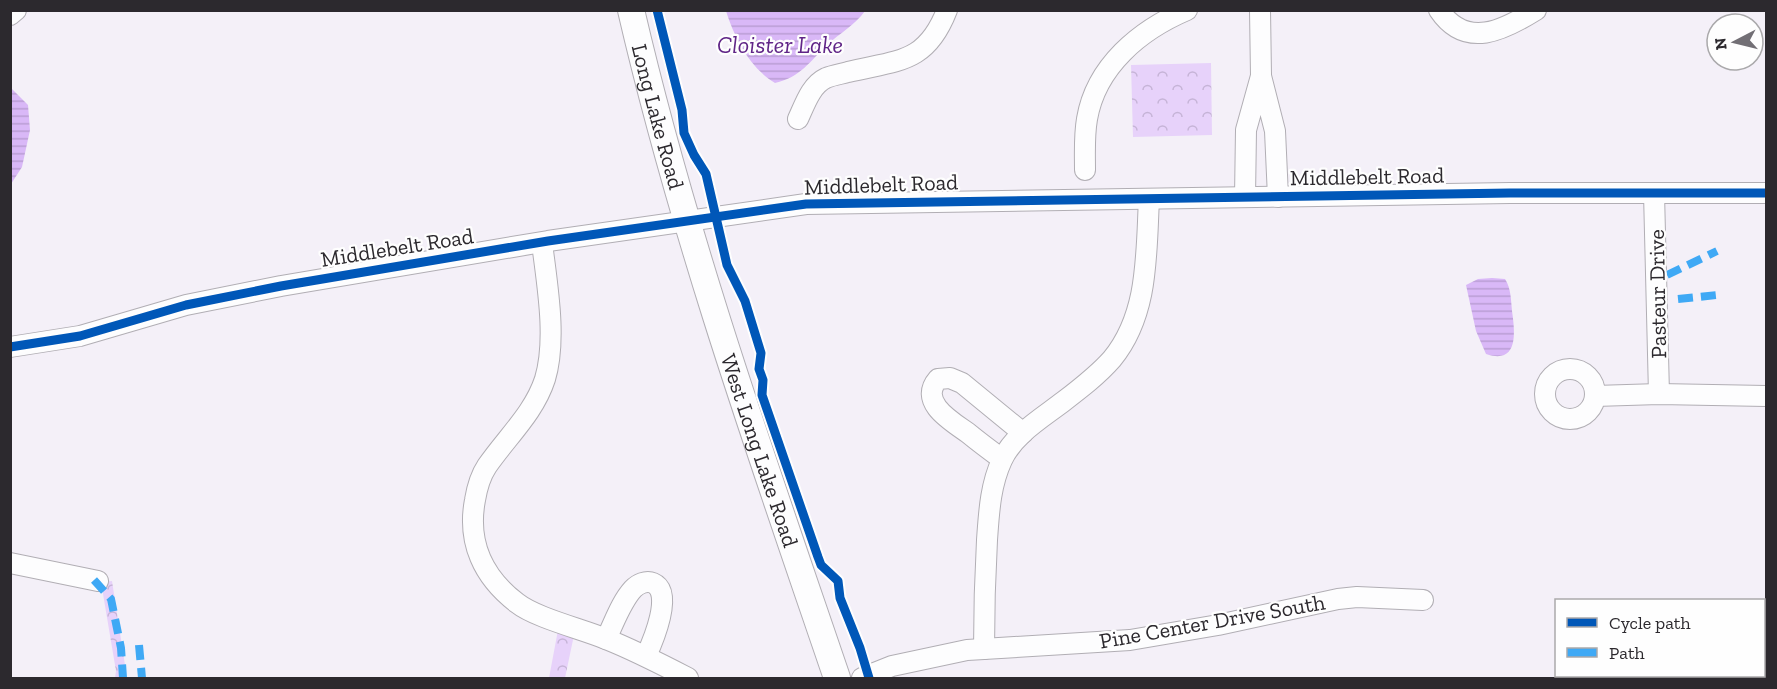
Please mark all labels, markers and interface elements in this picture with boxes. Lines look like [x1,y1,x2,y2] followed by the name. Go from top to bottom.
[1705,12,1765,72] north arrow
[717,30,843,59] water label: Cloister Lake
[1710,37,1731,51] text: N
[626,41,690,193] street label: Long Lake Road
[1290,162,1444,191] street label: Middlebelt Road
[803,168,959,201] street label: Middlebelt Road
[319,222,475,273] street label: Middlebelt Road
[1643,229,1672,359] street label: Pasteur Drive
[715,350,804,551] street label: West Long Lake Road
[1097,588,1328,655] street label: Pine Center Drive South
[1555,599,1765,677] legend
[1609,612,1691,634] text: Cycle path
[1609,642,1645,664] text: Path

